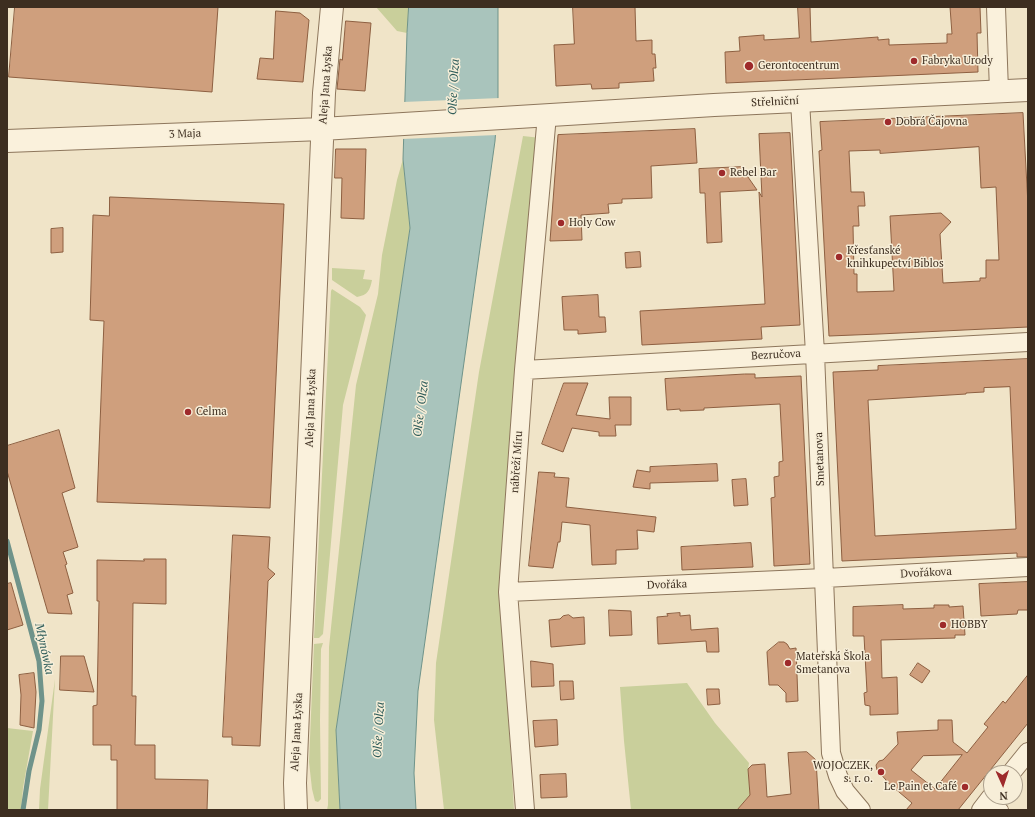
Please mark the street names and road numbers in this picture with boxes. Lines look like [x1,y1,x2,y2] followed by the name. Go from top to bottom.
[317,45,335,125] street label: Aleja Jana Łyska
[751,94,799,110] street label: Střelniční
[169,127,201,141] street label: 3 Maja
[751,347,801,363] street label: Bezručova
[303,368,319,448] street label: Aleja Jana Łyska
[508,430,526,494] street label: nábřeží Míru
[812,432,828,486] street label: Smetanova
[900,565,952,581] street label: Dvořákova
[647,578,687,592] street label: Dvořáka
[288,692,306,772] street label: Aleja Jana Łyska

